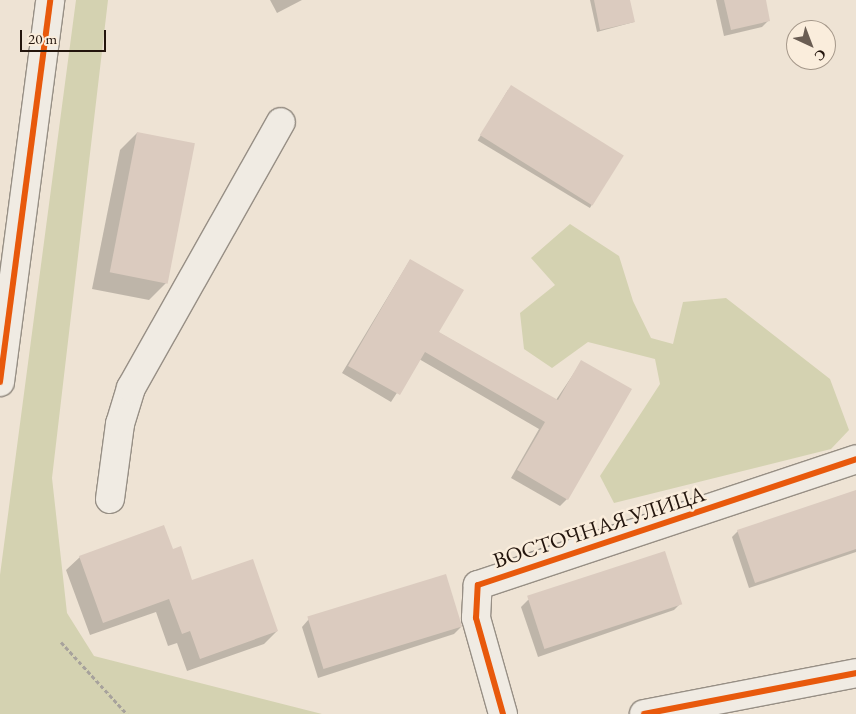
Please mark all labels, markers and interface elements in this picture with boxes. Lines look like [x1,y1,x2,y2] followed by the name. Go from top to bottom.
[22,20,109,52] scale bar
[786,20,836,70] north arrow
[28,29,57,48] text: 20 m
[811,45,830,65] text: С
[490,480,708,574] street label: ВОСТОЧНАЯ УЛИЦА

